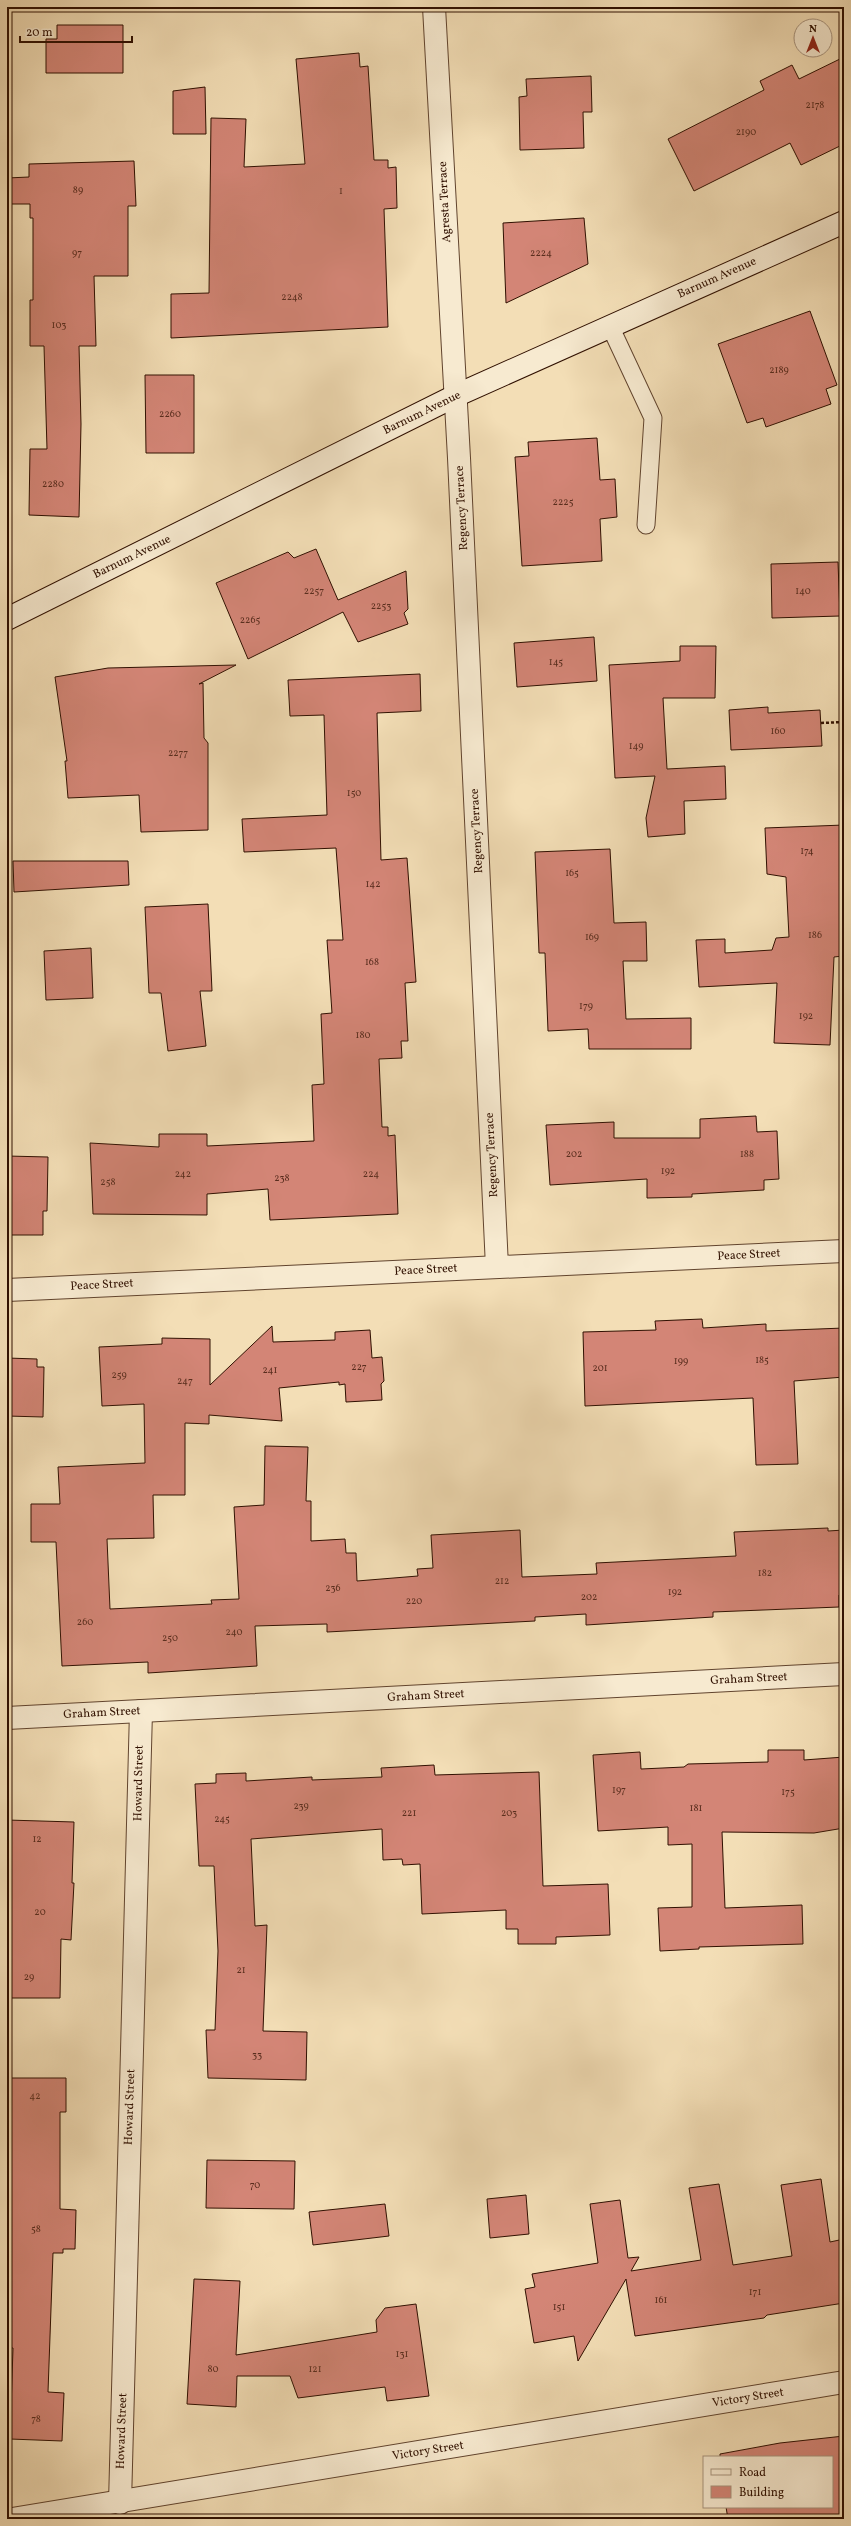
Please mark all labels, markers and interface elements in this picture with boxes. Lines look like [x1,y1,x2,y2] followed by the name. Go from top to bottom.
[20,18,132,44] scale bar
[793,18,833,58] north arrow
[809,22,817,37] text: N
[26,25,53,41] text: 20 m
[806,98,824,112] house number: 2178
[736,125,756,139] house number: 2190
[435,161,455,243] street label: Agresta Terrace
[73,183,83,197] house number: 89
[339,184,343,198] house number: 1
[72,246,82,260] house number: 97
[530,246,552,260] house number: 2224
[675,253,759,303] street label: Barnum Avenue
[281,290,303,304] house number: 2248
[52,318,66,332] house number: 103
[769,363,789,377] house number: 2189
[380,387,464,439] street label: Barnum Avenue
[159,407,181,421] house number: 2260
[452,465,472,551] street label: Regency Terrace
[42,477,64,491] house number: 2280
[553,495,574,509] house number: 2225
[90,531,174,583] street label: Barnum Avenue
[304,584,324,598] house number: 2257
[795,584,811,598] house number: 140
[371,599,391,613] house number: 2253
[240,613,260,627] house number: 2265
[549,655,563,669] house number: 145
[771,724,785,738] house number: 160
[629,739,643,753] house number: 149
[168,746,188,760] house number: 2277
[347,786,361,800] house number: 150
[467,788,487,874] street label: Regency Terrace
[800,844,814,858] house number: 174
[565,866,579,880] house number: 165
[365,877,381,891] house number: 142
[808,928,822,942] house number: 186
[585,930,599,944] house number: 169
[365,955,379,969] house number: 168
[579,999,593,1013] house number: 179
[799,1009,813,1023] house number: 192
[356,1028,370,1042] house number: 180
[482,1112,502,1198] street label: Regency Terrace
[566,1147,582,1161] house number: 202
[740,1147,754,1161] house number: 188
[661,1164,675,1178] house number: 192
[175,1167,191,1181] house number: 242
[363,1167,379,1181] house number: 224
[274,1171,290,1185] house number: 238
[100,1175,116,1189] house number: 258
[717,1245,781,1265] street label: Peace Street
[394,1260,458,1280] street label: Peace Street
[70,1275,134,1295] street label: Peace Street
[755,1353,769,1367] house number: 185
[674,1354,688,1368] house number: 199
[351,1360,367,1374] house number: 227
[592,1361,608,1375] house number: 201
[263,1363,278,1377] house number: 241
[111,1368,127,1382] house number: 259
[177,1374,193,1388] house number: 247
[758,1566,772,1580] house number: 182
[495,1574,509,1588] house number: 212
[325,1581,341,1595] house number: 236
[668,1585,682,1599] house number: 192
[581,1590,597,1604] house number: 202
[406,1594,422,1608] house number: 220
[77,1615,93,1629] house number: 260
[226,1625,242,1639] house number: 240
[162,1631,178,1645] house number: 250
[710,1669,788,1689] street label: Graham Street
[387,1686,465,1706] street label: Graham Street
[63,1703,141,1723] street label: Graham Street
[130,1745,148,1821] street label: Howard Street
[612,1783,626,1797] house number: 197
[781,1785,795,1799] house number: 175
[293,1799,309,1813] house number: 239
[690,1801,703,1815] house number: 181
[402,1806,416,1820] house number: 221
[501,1806,517,1820] house number: 203
[214,1812,230,1826] house number: 245
[32,1832,42,1846] house number: 12
[34,1905,46,1919] house number: 20
[236,1963,246,1977] house number: 21
[24,1970,34,1984] house number: 29
[252,2048,262,2062] house number: 33
[121,2069,139,2145] street label: Howard Street
[29,2089,41,2103] house number: 42
[250,2178,260,2192] house number: 70
[31,2222,41,2236] house number: 58
[749,2285,761,2299] house number: 171
[655,2293,668,2307] house number: 161
[553,2300,565,2314] house number: 151
[396,2347,409,2361] house number: 131
[207,2362,219,2376] house number: 80
[308,2362,322,2376] house number: 121
[711,2384,785,2412] street label: Victory Street
[113,2393,131,2469] street label: Howard Street
[31,2412,41,2426] house number: 78
[391,2437,465,2465] street label: Victory Street
[703,2456,833,2508] legend
[739,2465,766,2481] text: Road
[739,2485,784,2501] text: Building

